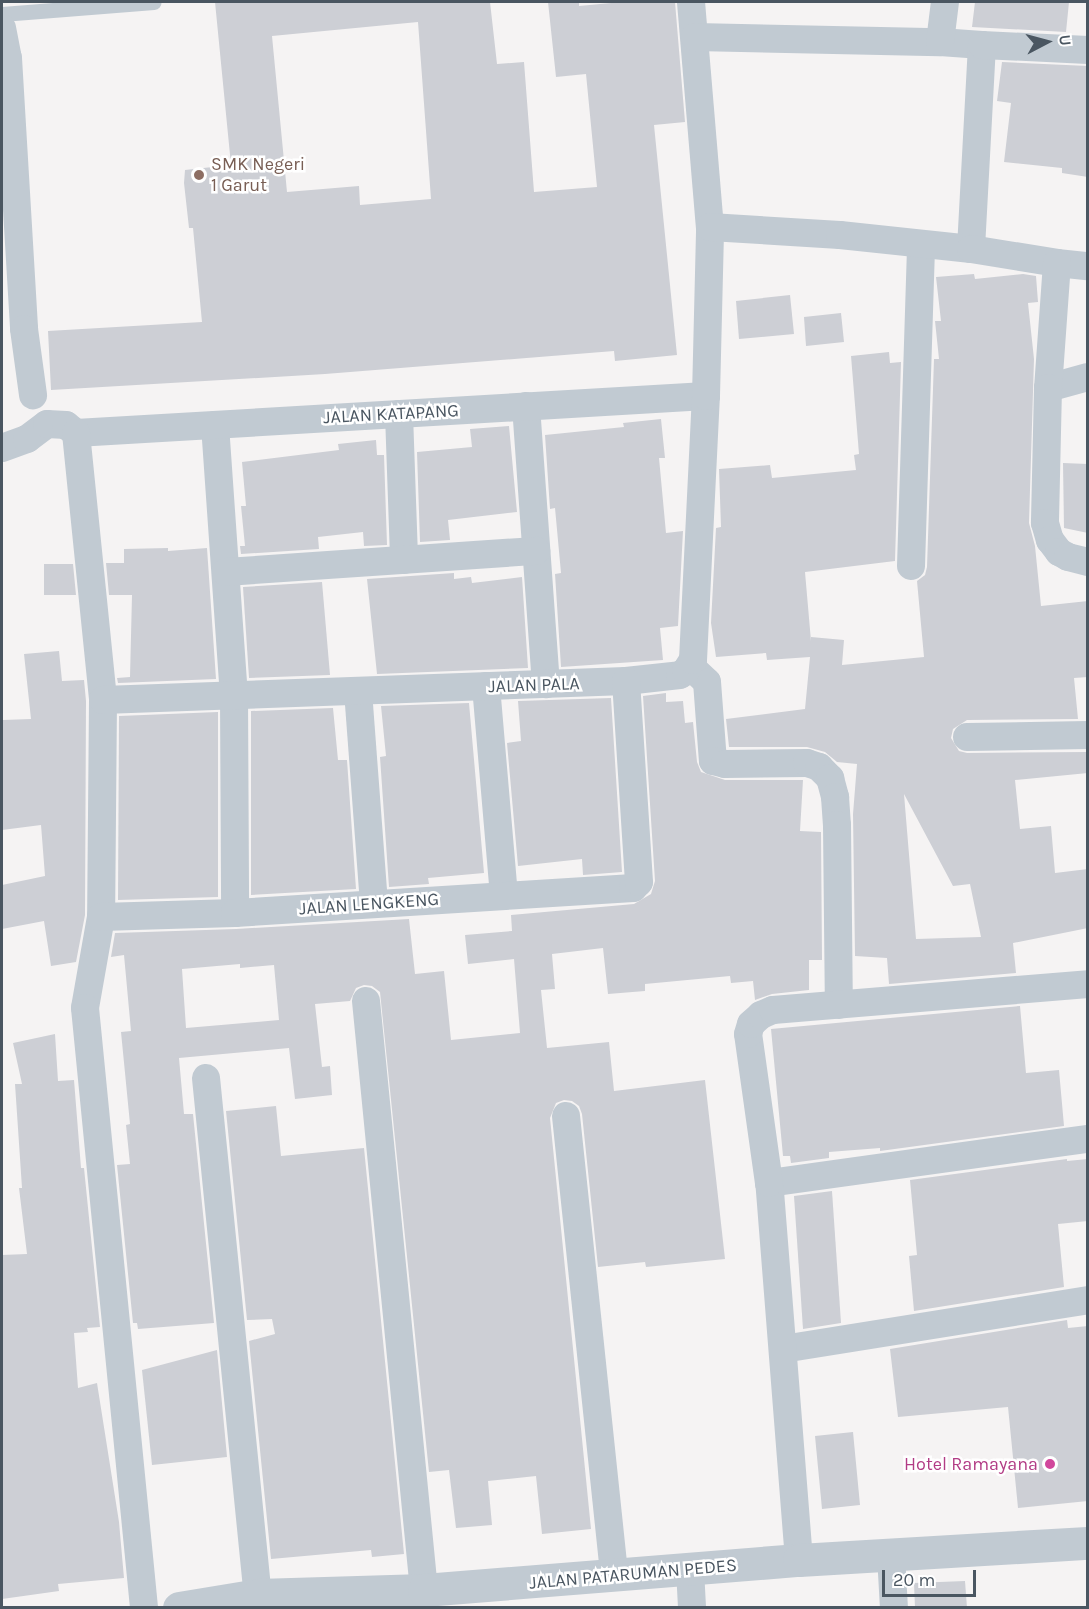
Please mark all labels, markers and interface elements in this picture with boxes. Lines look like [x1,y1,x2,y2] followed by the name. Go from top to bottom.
[1017,12,1077,72] north arrow
[1055,34,1075,47] text: U
[211,154,305,196] place label: SMK Negeri 1 Garut
[192,168,206,182] marker: SMK Negeri 1 Garut
[323,400,459,428] street label: JALAN KATAPANG
[488,673,580,697] street label: JALAN PALA
[298,888,440,920] street label: JALAN LENGKENG
[904,1453,1038,1475] place label: Hotel Ramayana
[1043,1457,1057,1471] marker: Hotel Ramayana
[528,1554,738,1594] street label: JALAN PATARUMAN PEDES
[885,1558,980,1596] scale bar
[893,1569,935,1591] text: 20 m

